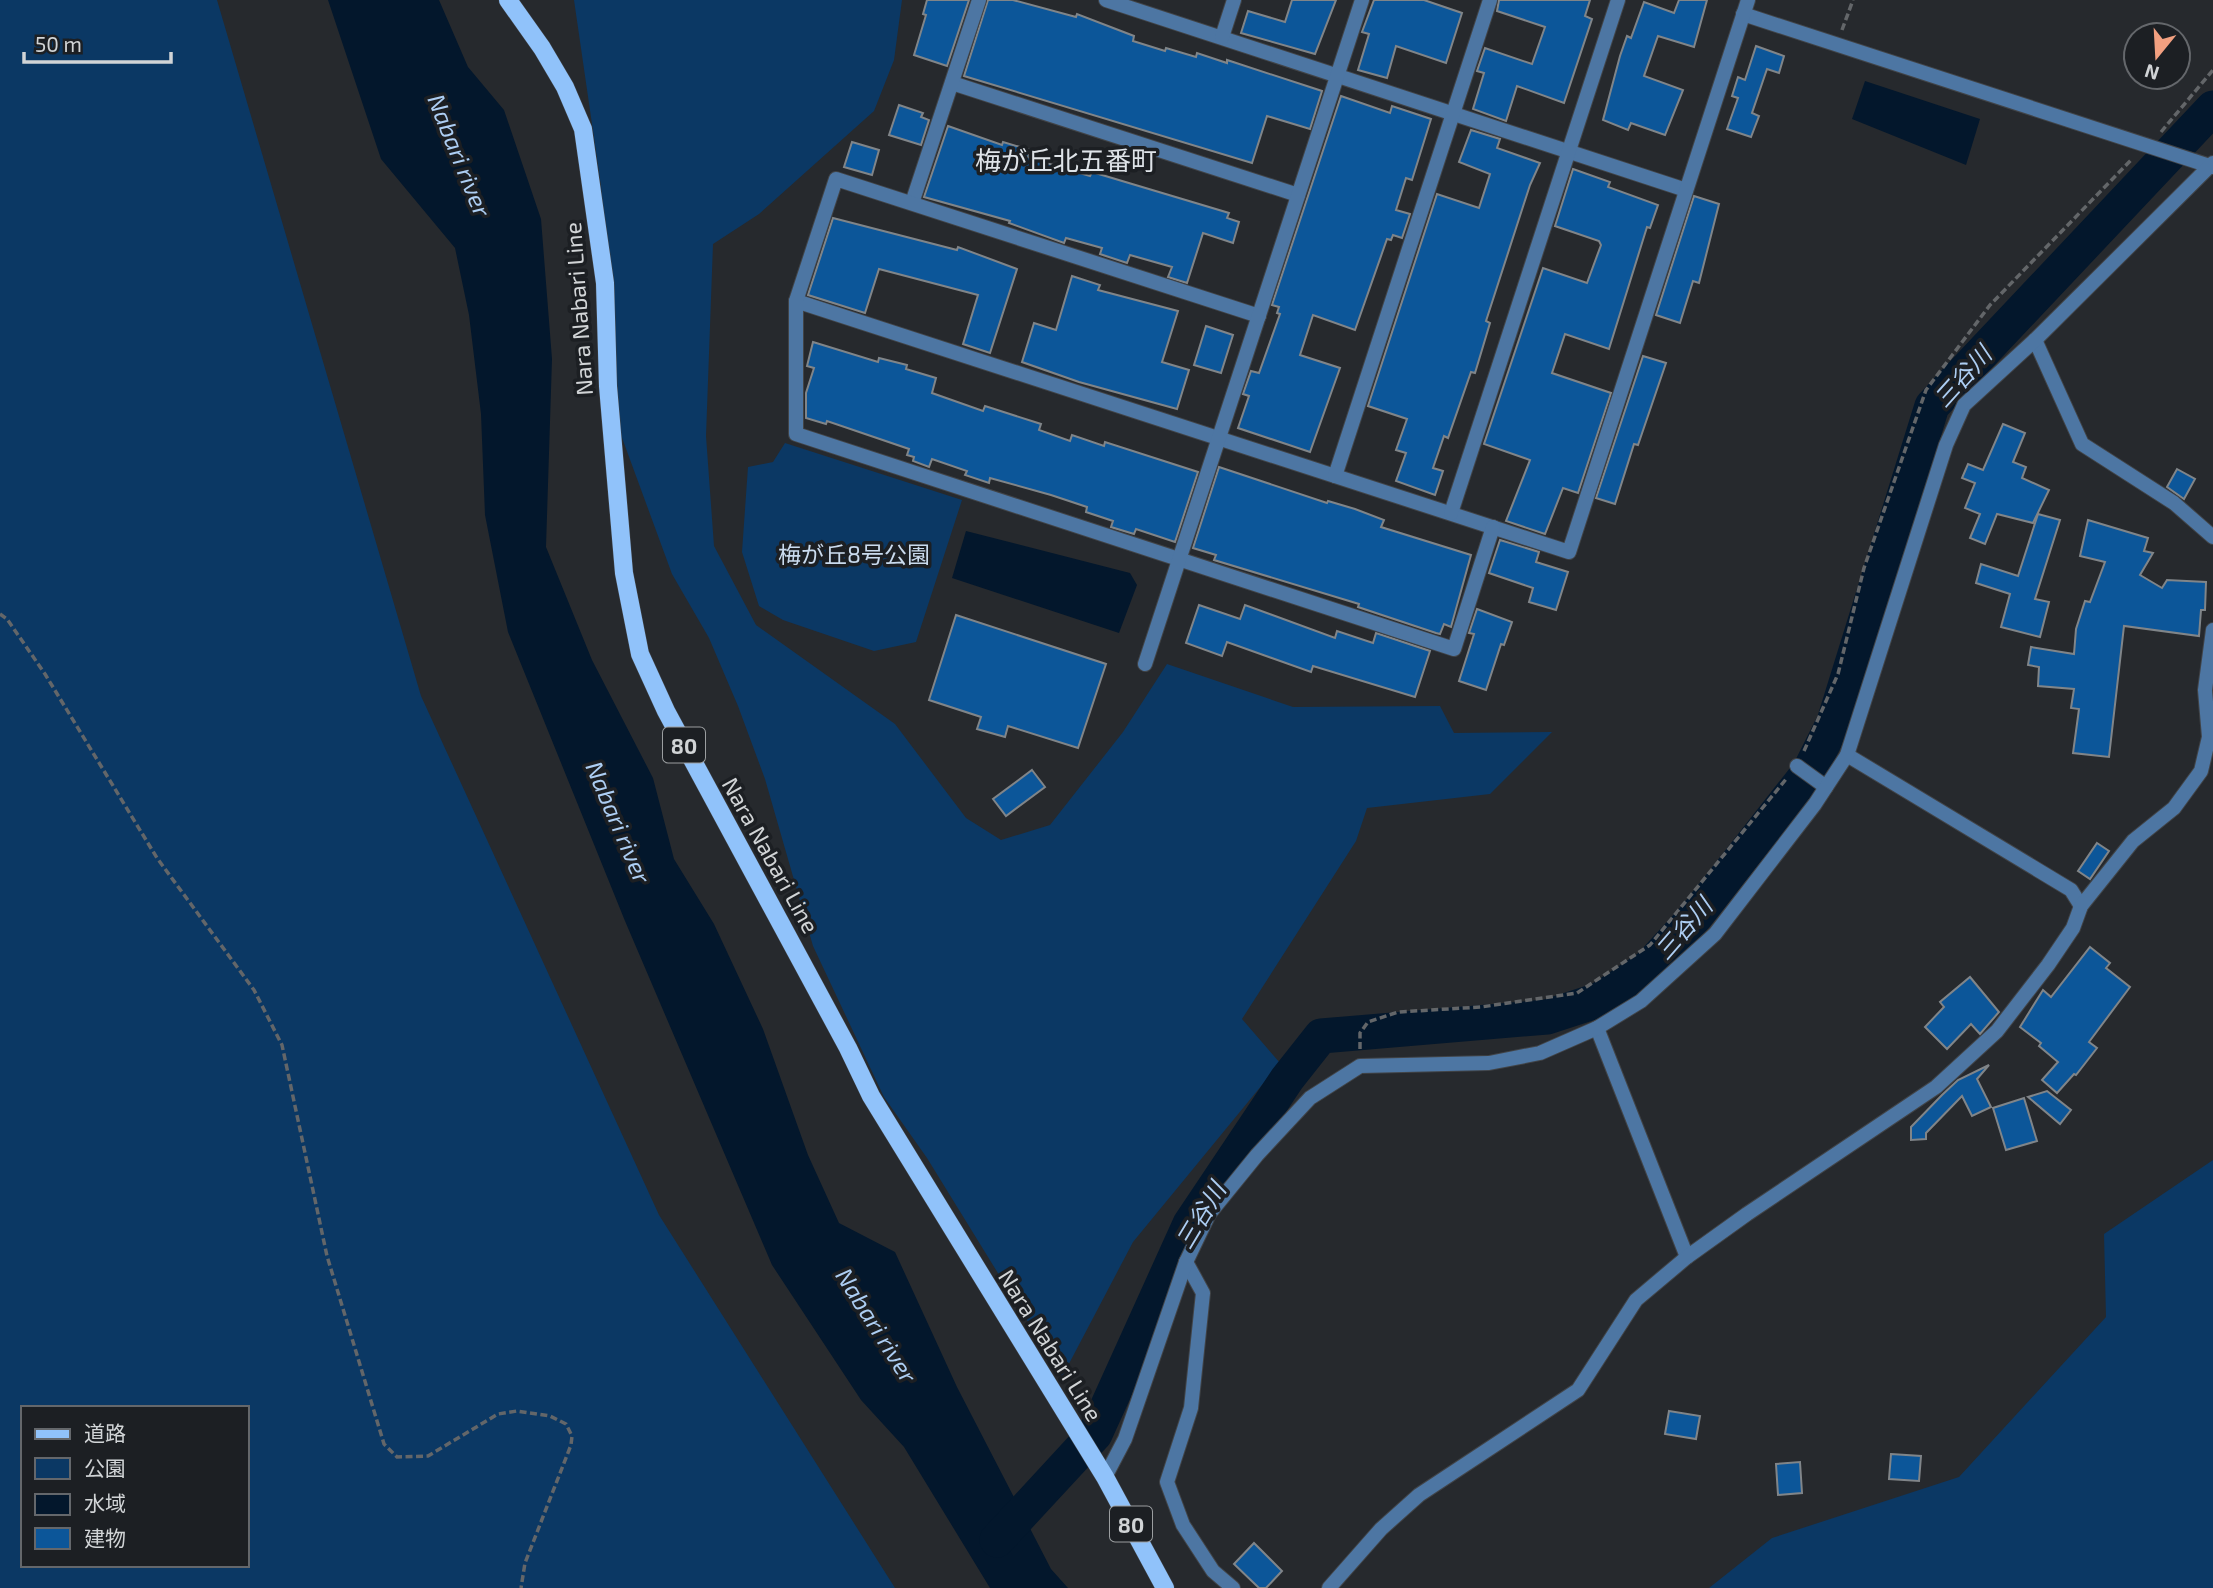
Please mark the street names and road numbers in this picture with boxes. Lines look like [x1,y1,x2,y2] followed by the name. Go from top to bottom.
[558,221,598,397] street label: Nara Nabari Line
[663,728,705,762] road number: 80
[717,772,825,938] street label: Nara Nabari Line
[993,1264,1109,1426] street label: Nara Nabari Line
[1110,1506,1152,1542] road number: 80

